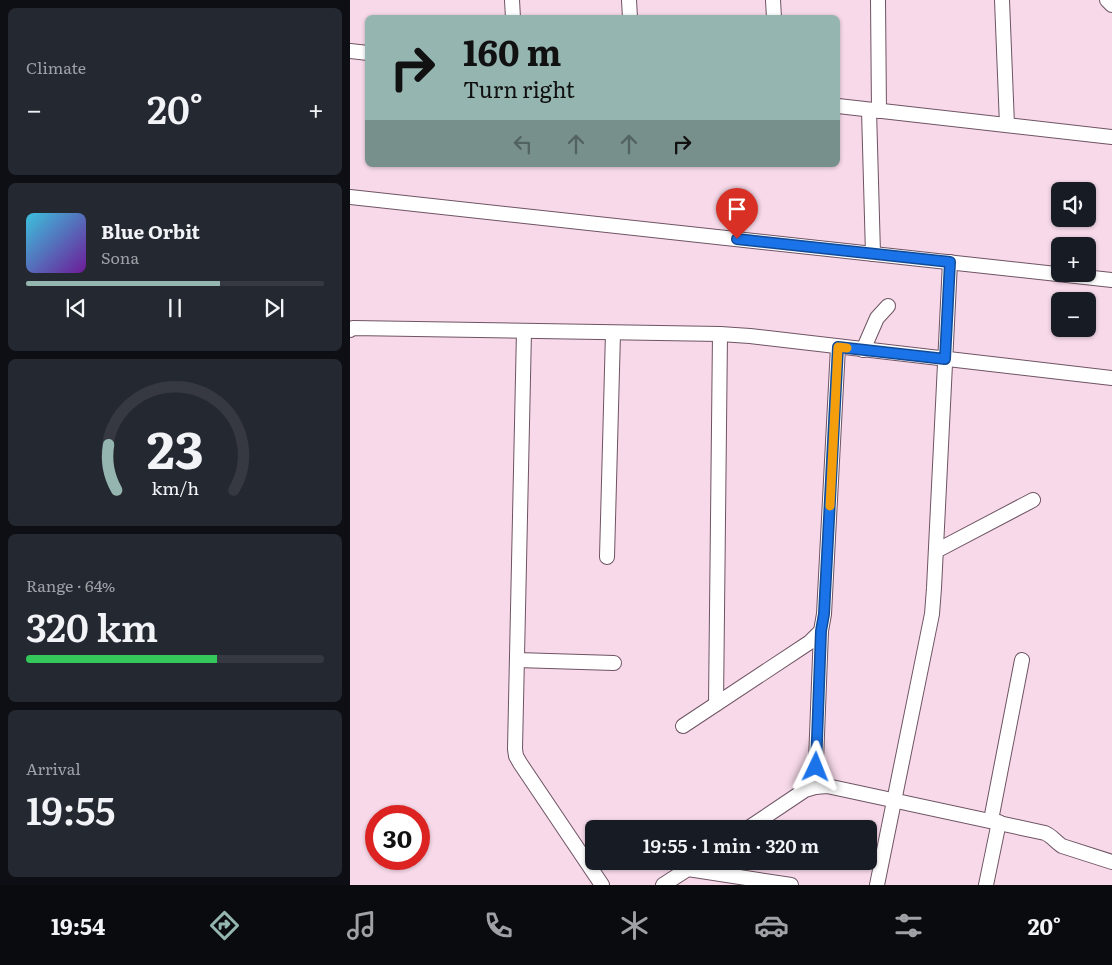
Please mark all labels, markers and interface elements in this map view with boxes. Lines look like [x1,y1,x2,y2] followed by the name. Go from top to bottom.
[463,25,561,77] text: 160 m
[380,35,445,100] icon: right
[26,55,86,79] text: Climate
[463,72,575,105] text: Turn right
[147,79,203,136] text: 20°
[26,87,42,129] text: −
[308,87,324,129] text: +
[509,130,537,158] icon: left
[562,130,590,158] icon: ahead
[615,130,643,158] icon: ahead
[668,130,696,158] icon: right
[1051,182,1096,337] map controls
[1051,182,1096,227] button: sound
[716,188,758,239] pin
[723,195,751,223] icon: arrive
[101,217,200,245] text: Blue Orbit
[1051,237,1096,282] button: +
[101,245,139,269] text: Sona
[1051,292,1096,337] button: −
[62,294,90,322] icon: previous
[161,294,189,322] icon: pause
[260,294,288,322] icon: next
[147,408,203,485] text: 23
[151,474,199,501] text: km/h
[26,573,115,597] text: Range · 64%
[26,597,158,654] text: 320 km
[789,740,841,792] position arrow
[26,756,81,780] text: Arrival
[26,780,115,837] text: 19:55
[365,805,430,870] speed limit sign: 30
[643,831,819,859] text: 19:55 · 1 min · 320 m
[207,908,242,943] icon: directions
[344,908,379,943] icon: music
[481,908,516,943] icon: phone
[617,908,652,943] icon: climate
[754,908,789,943] icon: car
[891,908,926,943] icon: filters
[51,909,105,942] text: 19:54
[1028,909,1061,942] text: 20°

